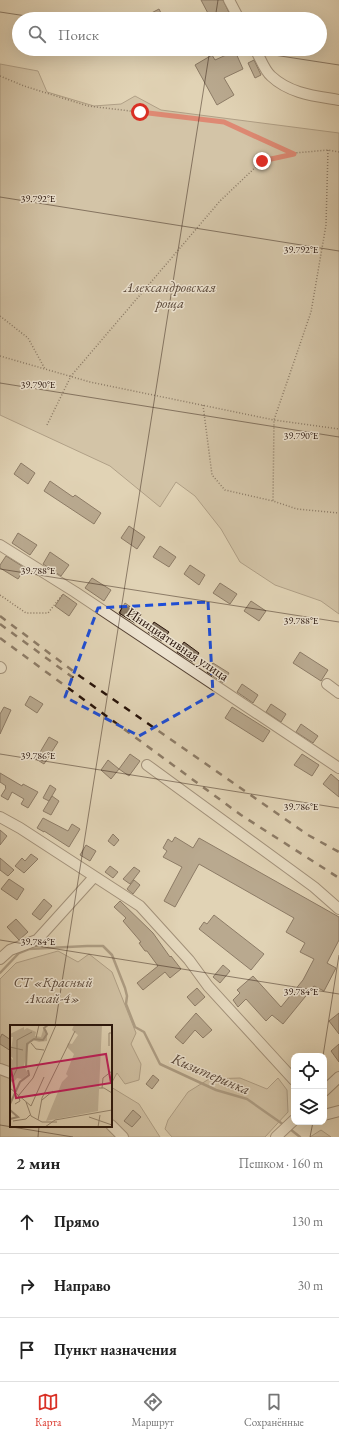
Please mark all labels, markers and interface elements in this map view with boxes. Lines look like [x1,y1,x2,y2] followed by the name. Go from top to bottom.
[12,12,327,56] search box
[26,23,48,45] icon: search
[58,25,99,44] text: Поиск
[131,103,149,121] route start
[253,152,271,170] route end
[21,192,56,205] text: 39.792°E
[284,243,319,256] text: 39.792°E
[123,278,216,312] park label: Александровская роща
[21,378,56,391] text: 39.790°E
[284,429,319,442] text: 39.790°E
[21,564,56,577] text: 39.788°E
[123,603,233,685] street label: Инициативная улица
[284,614,319,627] text: 39.788°E
[21,749,56,762] text: 39.786°E
[284,800,319,813] text: 39.786°E
[21,935,56,948] text: 39.784°E
[13,973,93,1007] park label: СТ «Красный Аксай-4»
[284,985,319,998] text: 39.784°E
[10,1025,112,1127] inset map
[168,1048,253,1099] water label: Кизитеринка
[291,1053,327,1125] map controls
[291,1053,327,1089] button: locate
[291,1089,327,1125] button: layers
[16,1152,60,1174] text: 2 мин
[239,1155,323,1172] text: Пешком · 160 m
[16,1211,38,1233] icon: ahead
[54,1212,99,1231] text: Прямо
[292,1213,323,1230] text: 130 m
[16,1275,38,1297] icon: right
[54,1276,111,1295] text: Направо
[298,1277,323,1294] text: 30 m
[16,1339,38,1361] icon: arrive
[54,1340,177,1359] text: Пункт назначения
[35,1391,61,1429] tab: Карта
[132,1391,174,1429] tab: Маршрут
[244,1391,304,1429] tab: Сохранённые

